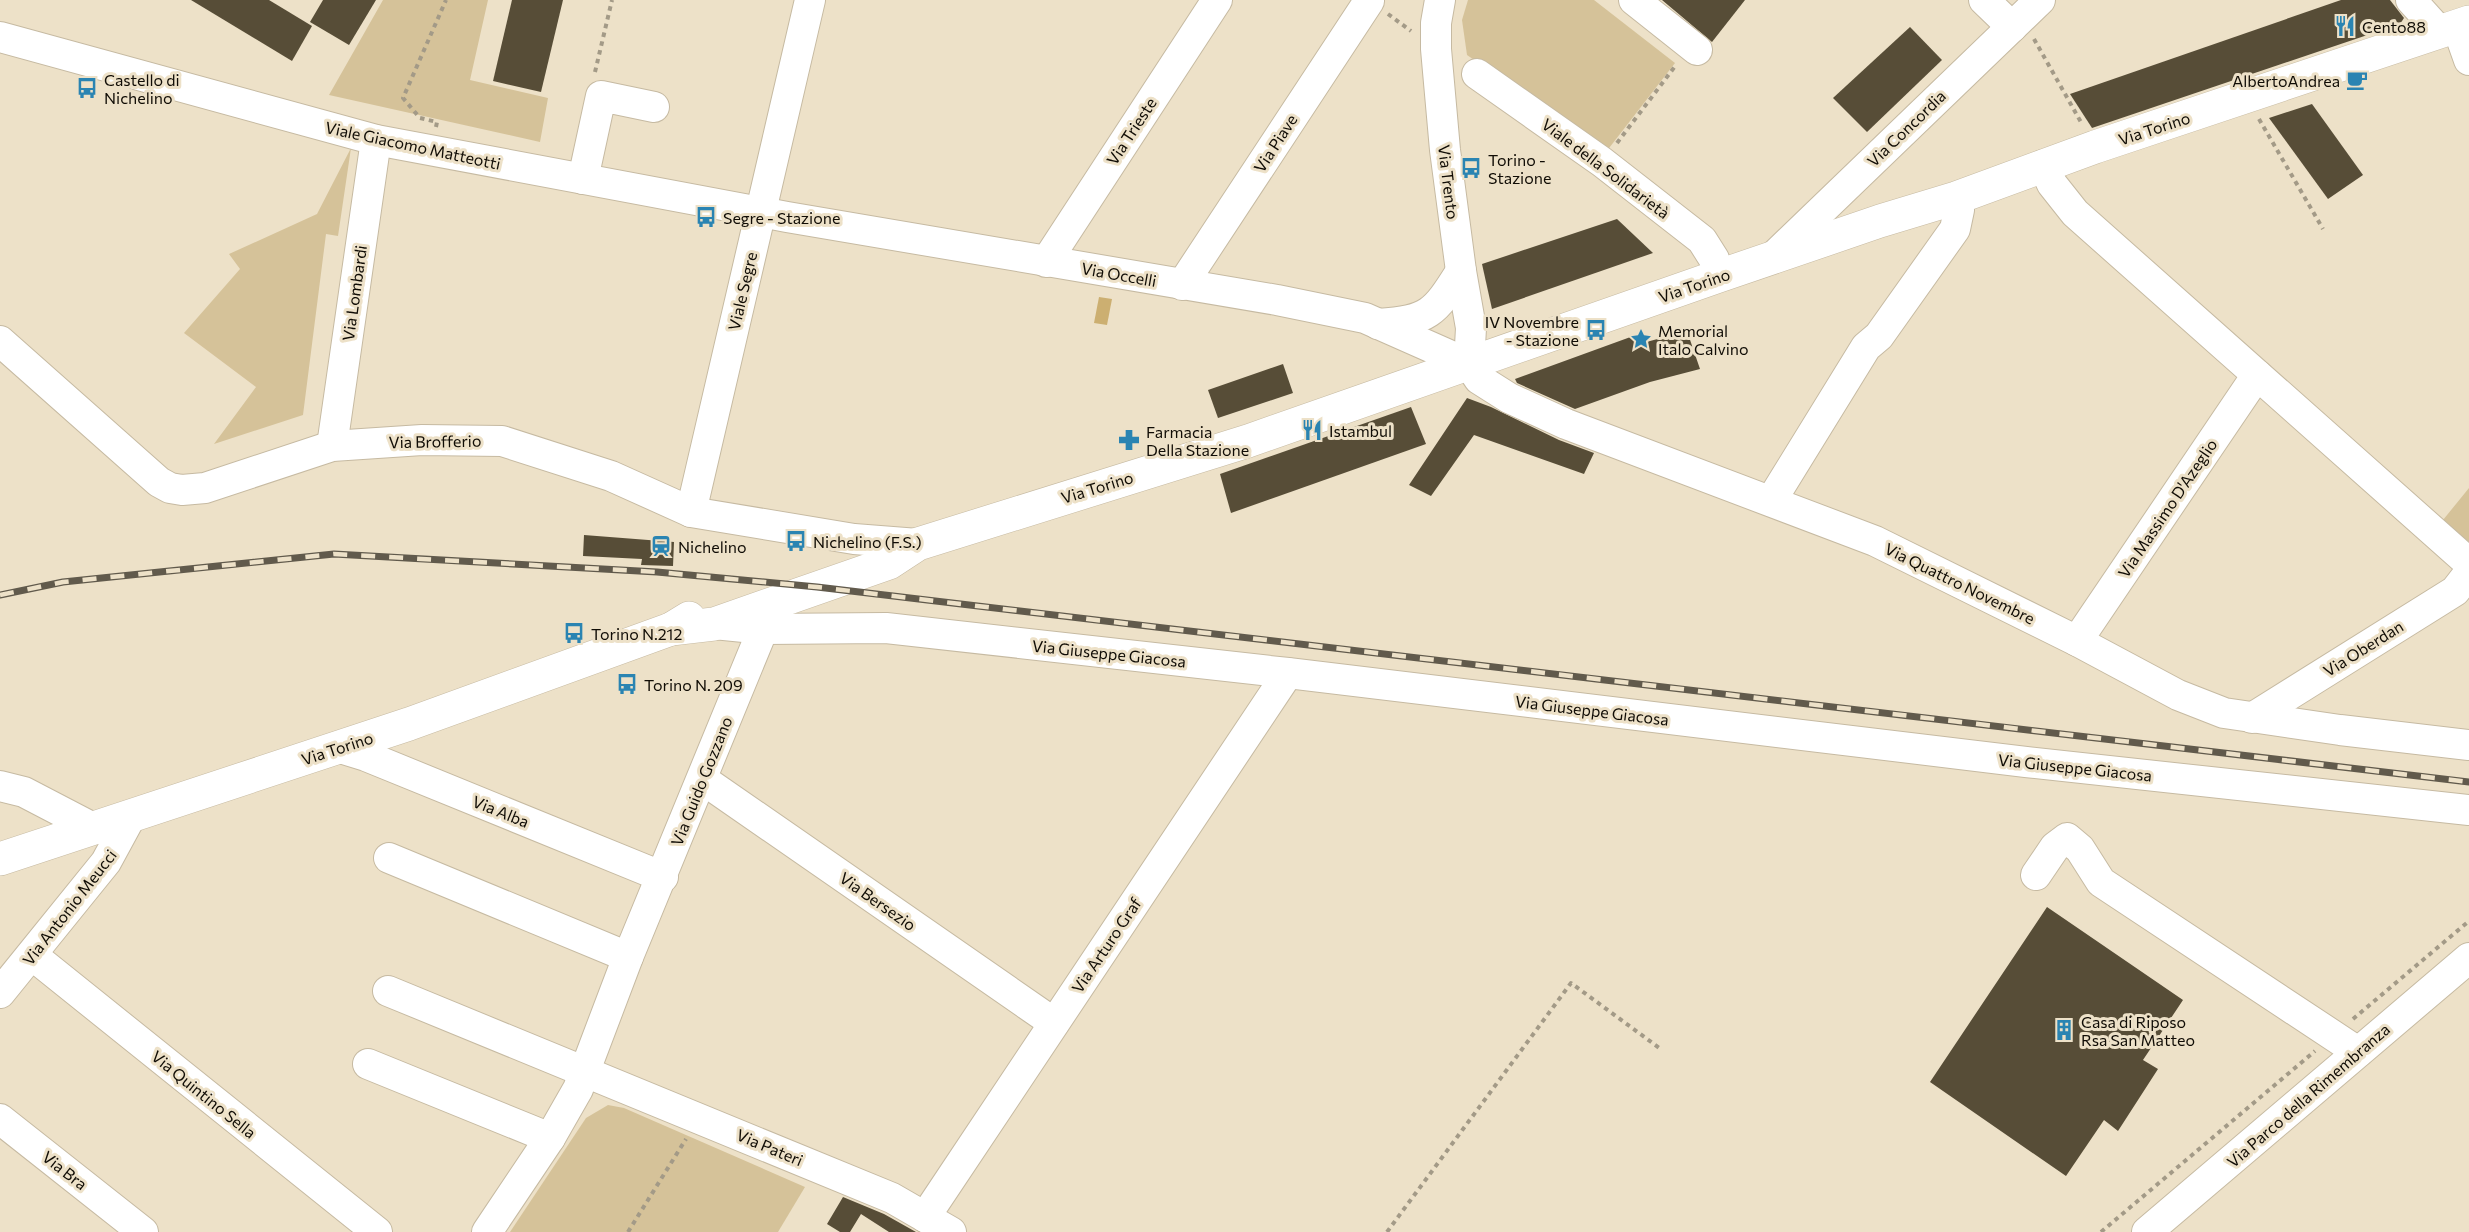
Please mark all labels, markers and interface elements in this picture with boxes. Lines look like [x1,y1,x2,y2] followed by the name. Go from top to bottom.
[2333,14,2357,38] restaurant icon: Cento88
[2362,17,2426,36] place label: Cento88
[2345,68,2369,92] cafe icon: AlbertoAndrea
[104,70,180,107] place label: Castello di Nichelino
[2232,71,2340,90] place label: AlbertoAndrea
[75,76,99,100] bus stop icon: Castello di Nichelino
[1863,86,1949,170] street label: Via Concordia
[1102,94,1160,168] street label: Via Trieste
[2116,107,2192,149] street label: Via Torino
[1249,110,1301,176] street label: Via Piave
[1539,114,1673,222] street label: Viale della Solidarietà
[324,117,502,173] street label: Viale Giacomo Matteotti
[1435,144,1463,220] street label: Via Trento
[1488,150,1551,187] place label: Torino - Stazione
[1459,156,1483,180] bus stop icon: Torino - Stazione
[694,205,718,229] bus stop icon: Segre - Stazione
[723,208,840,227] place label: Segre - Stazione
[338,244,370,342] street label: Via Lombardi
[724,250,760,332] street label: Viale Segre
[1080,258,1158,290] street label: Via Occelli
[1656,264,1732,306] street label: Via Torino
[1485,312,1579,349] place label: IV Novembre - Stazione
[1584,318,1608,342] bus stop icon: IV Novembre - Stazione
[1658,321,1749,358] place label: Memorial Italo Calvino
[1629,327,1653,351] place icon: Memorial Italo Calvino
[1300,418,1324,442] restaurant icon: Istambul
[1329,421,1392,440] place label: Istambul
[1146,422,1249,459] place label: Farmacia Della Stazione
[1117,428,1141,452] pharmacy icon: Farmacia Della Stazione
[388,431,482,451] street label: Via Brofferio
[2113,435,2221,581] street label: Via Massimo D'Azeglio
[1059,467,1135,507] street label: Via Torino
[784,529,808,553] bus stop icon: Nichelino (F.S.)
[813,532,922,551] place label: Nichelino (F.S.)
[649,534,673,558] station icon: Nichelino
[678,537,747,556] place label: Nichelino
[1882,538,2038,628] street label: Via Quattro Novembre
[2320,616,2406,680] street label: Via Oberdan
[562,621,586,645] bus stop icon: Torino N.212
[591,624,682,643] place label: Torino N.212
[1031,635,1187,671] street label: Via Giuseppe Giacosa
[615,672,639,696] bus stop icon: Torino N. 209
[644,675,743,694] place label: Torino N. 209
[1514,691,1670,729] street label: Via Giuseppe Giacosa
[666,714,736,848] street label: Via Guido Gozzano
[299,727,375,769] street label: Via Torino
[1997,749,2153,785] street label: Via Giuseppe Giacosa
[470,791,532,831] street label: Via Alba
[18,846,120,968] street label: Via Antonio Meucci
[836,868,920,934] street label: Via Bersezio
[1067,893,1145,996] street label: Via Arturo Graf
[2081,1012,2195,1049] place label: Casa di Riposo Rsa San Matteo
[2052,1018,2076,1042] building icon: Casa di Riposo Rsa San Matteo
[2223,1019,2393,1171] street label: Via Parco della Rimembranza
[148,1046,260,1142] street label: Via Quintino Sella
[734,1125,806,1169] street label: Via Pateri
[39,1147,91,1193] street label: Via Bra

